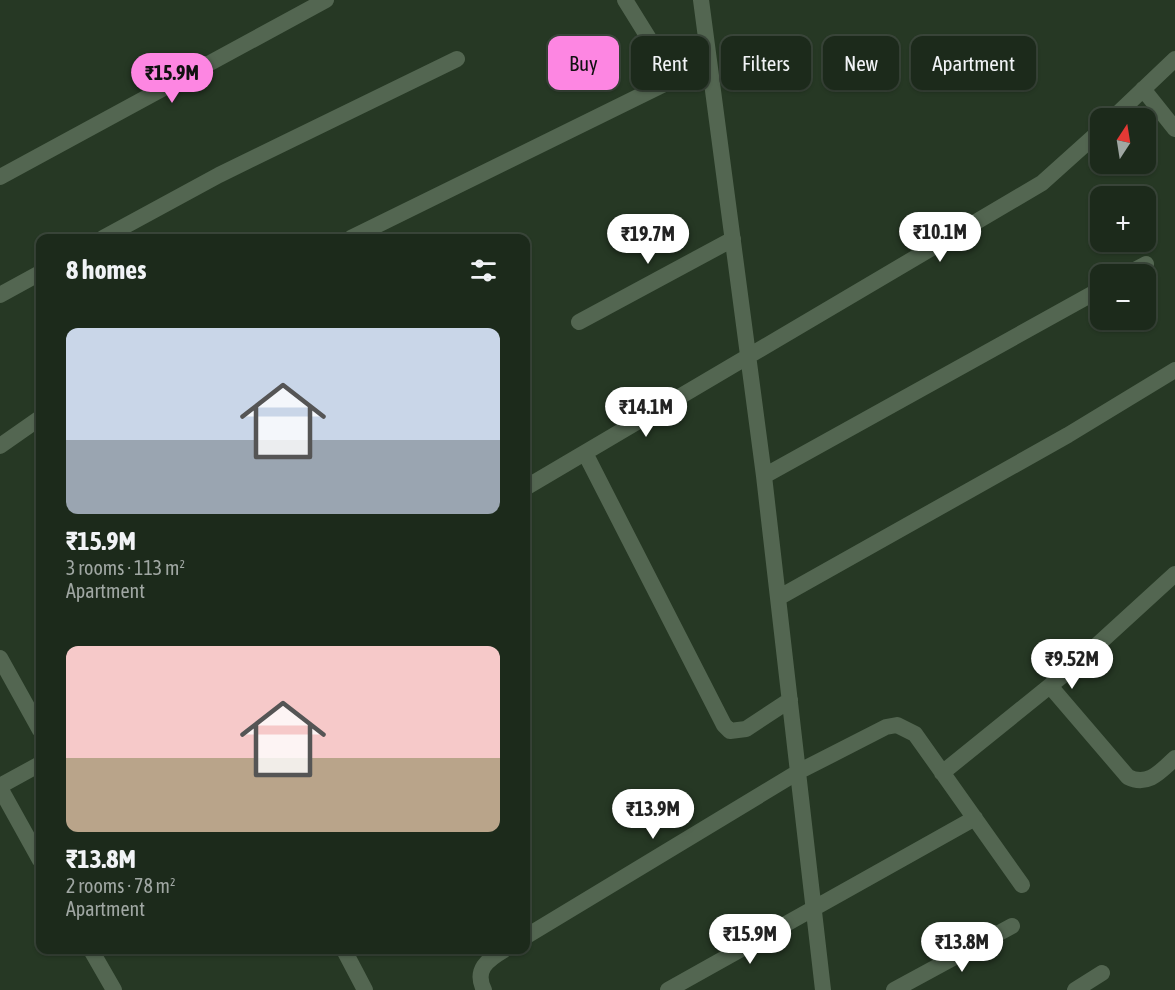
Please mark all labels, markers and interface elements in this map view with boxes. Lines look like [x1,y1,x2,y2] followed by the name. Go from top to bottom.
[548,36,619,90] chip: Buy
[631,36,709,90] chip: Rent
[721,36,811,90] chip: Filters
[823,36,899,90] chip: New
[911,36,1036,90] chip: Apartment
[123,53,221,104] pin: ₹15.9M
[145,61,199,84] text: ₹15.9M
[1090,108,1156,174] north arrow
[1090,108,1156,330] map controls
[1090,186,1156,252] button: +
[891,212,989,263] pin: ₹10.1M
[599,214,697,265] pin: ₹19.7M
[913,220,967,243] text: ₹10.1M
[621,222,675,245] text: ₹19.7M
[467,254,500,287] icon: filters
[66,255,146,285] text: 8 homes
[1090,264,1156,330] button: −
[229,367,337,475] icon: home
[597,387,695,438] pin: ₹14.1M
[619,395,673,418] text: ₹14.1M
[66,526,136,556] text: ₹15.9M
[66,556,185,579] text: 3 rooms · 113 m²
[66,579,145,602] text: Apartment
[1023,639,1121,690] pin: ₹9.52M
[1045,647,1099,670] text: ₹9.52M
[229,685,337,793] icon: home
[604,789,702,840] pin: ₹13.9M
[626,797,680,820] text: ₹13.9M
[66,844,136,874] text: ₹13.8M
[66,874,176,897] text: 2 rooms · 78 m²
[66,897,145,920] text: Apartment
[701,914,799,965] pin: ₹15.9M
[723,922,777,945] text: ₹15.9M
[913,922,1011,973] pin: ₹13.8M
[935,930,989,953] text: ₹13.8M

